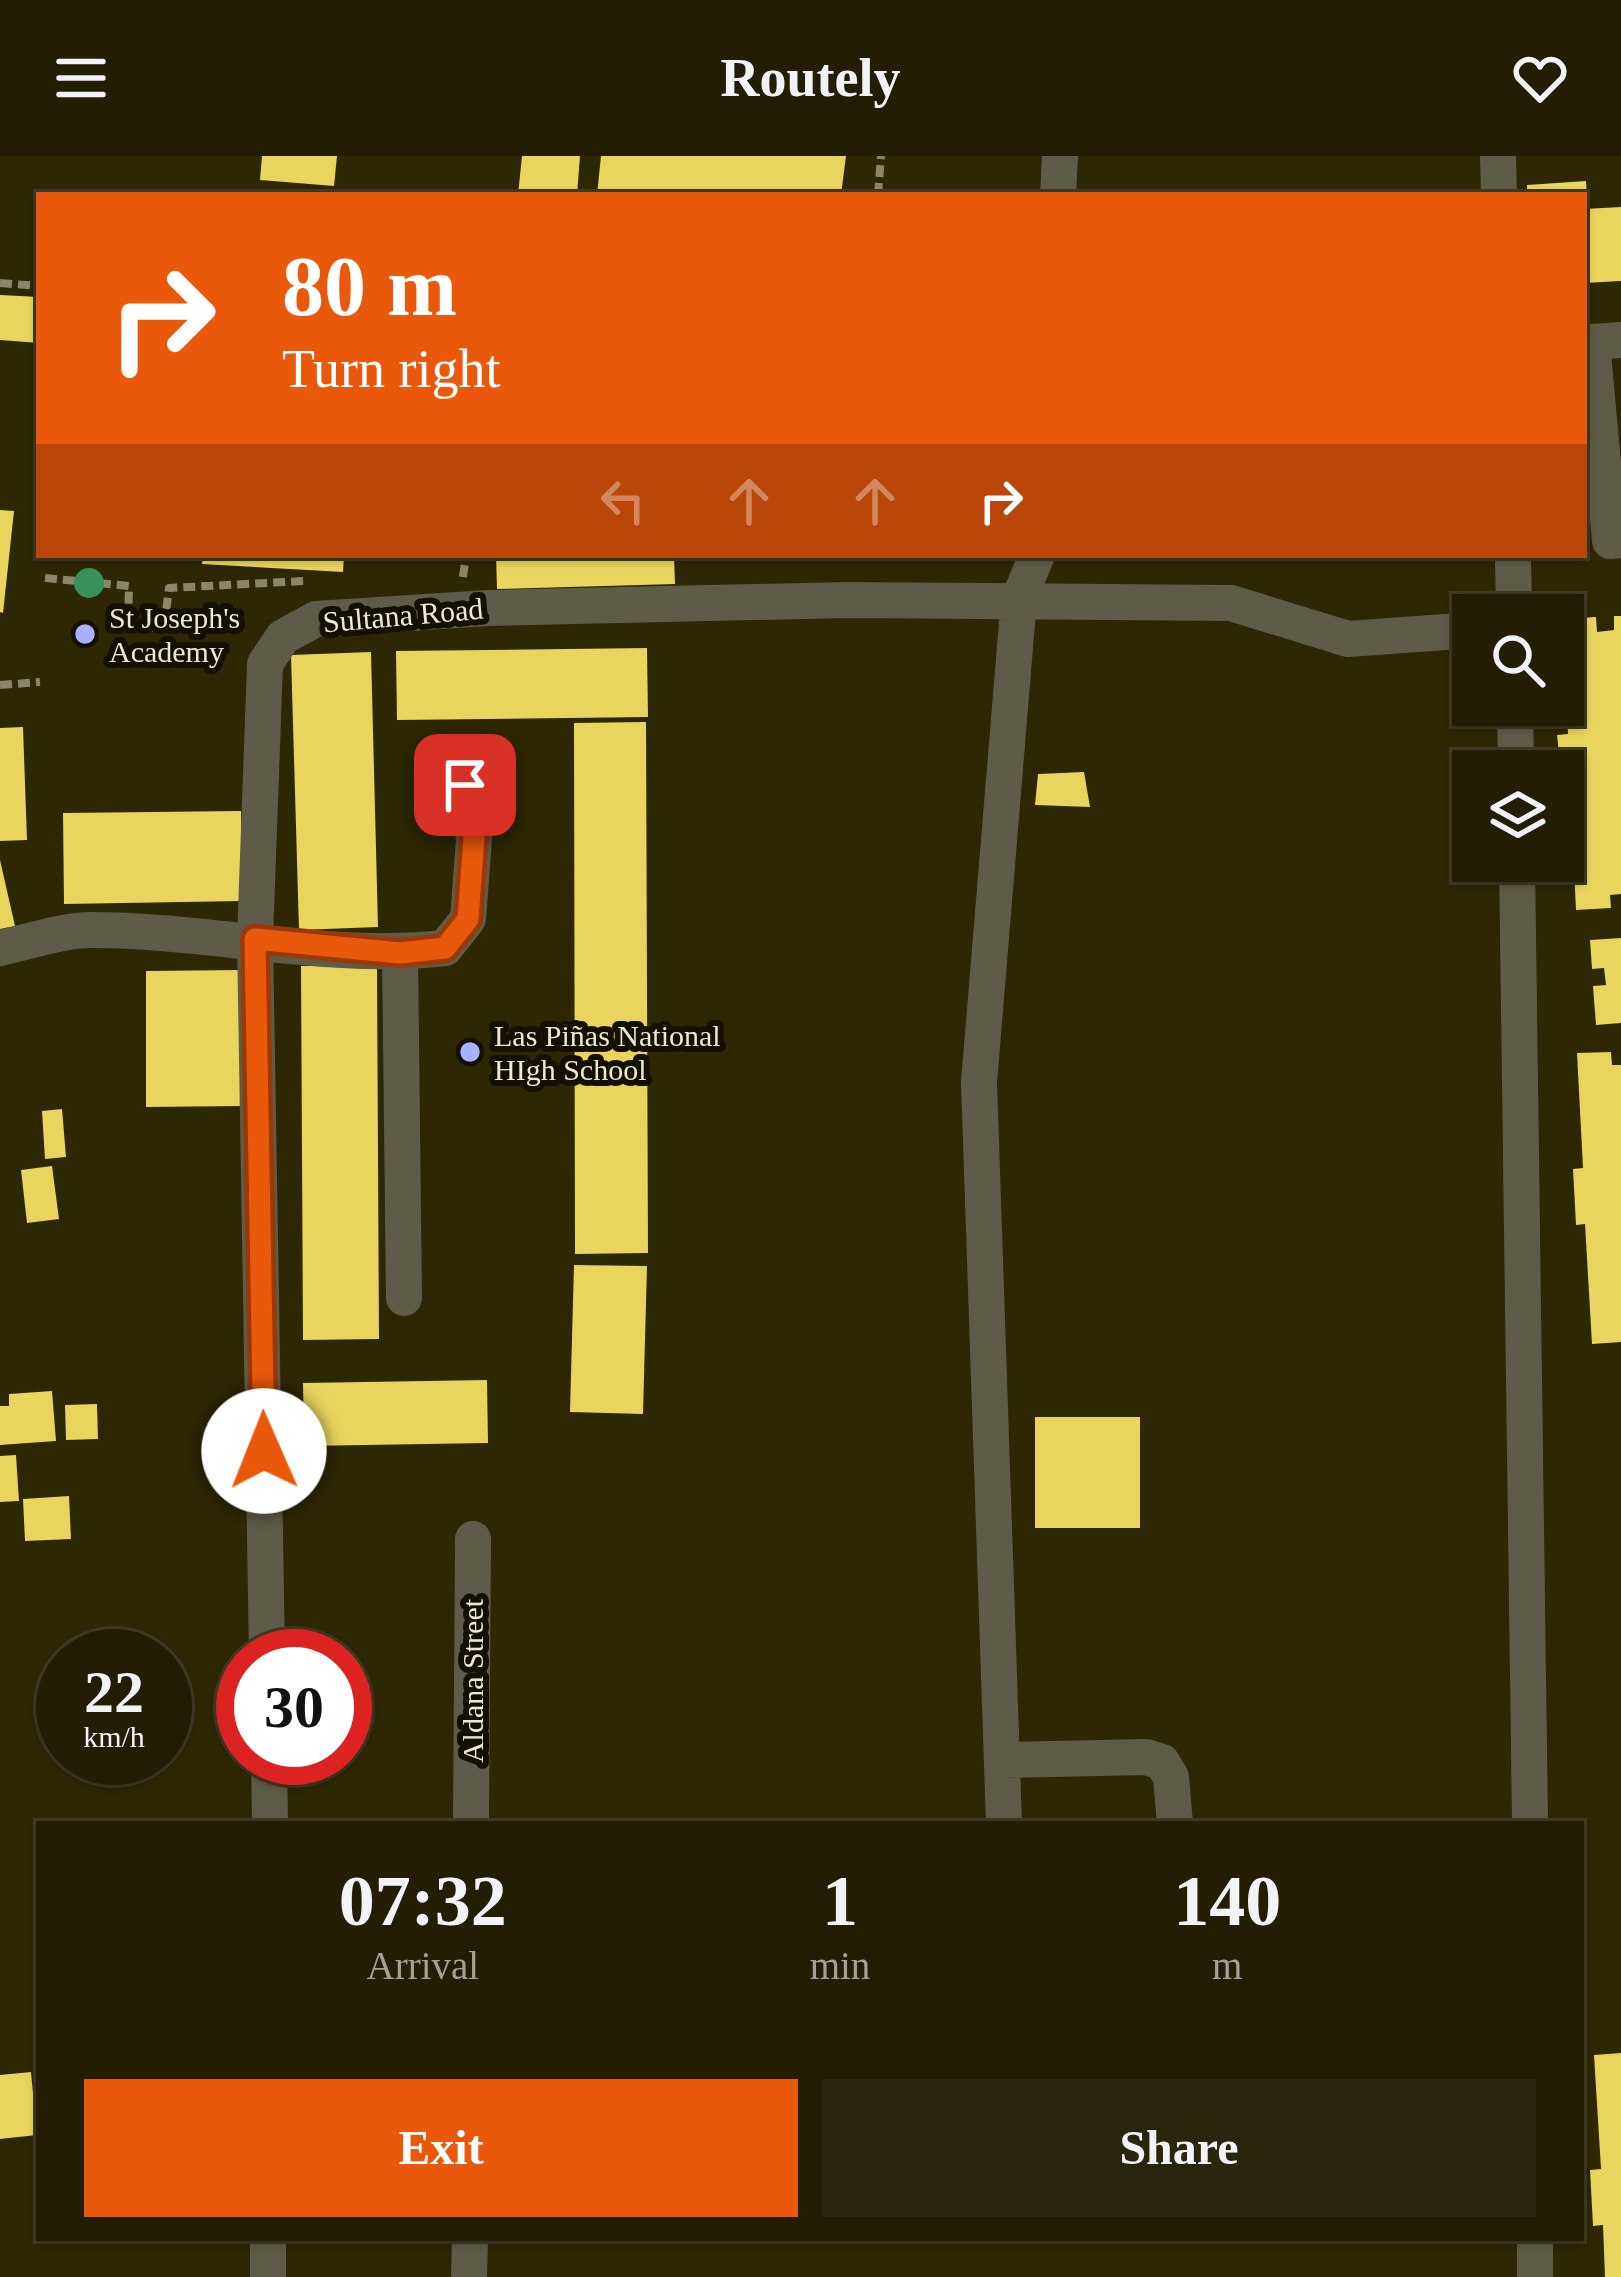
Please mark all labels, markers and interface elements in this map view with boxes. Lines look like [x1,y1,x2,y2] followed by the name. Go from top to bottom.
[48,45,114,111] icon: menu
[1507,45,1573,111] icon: heart
[721,48,900,108] text: Routely
[84,240,240,396] icon: right
[282,240,457,333] text: 80 m
[282,339,501,399] text: Turn right
[590,468,656,534] icon: left
[716,468,782,534] icon: ahead
[842,468,908,534] icon: ahead
[968,468,1034,534] icon: right
[321,592,485,638] street label: Sultana Road
[1452,594,1584,882] map controls
[1452,594,1584,726] button: search
[109,601,240,668] place label: St Joseph's Academy
[72,621,98,647] marker: St Joseph's Academy
[414,734,516,836] pin
[1452,750,1584,882] button: layers
[432,752,498,818] icon: arrive
[494,1019,721,1086] place label: Las Piñas National HIgh School
[457,1039,483,1065] marker: Las Piñas National HIgh School
[201,1388,327,1514] position arrow
[456,1598,489,1763] street label: Aldana Street
[216,1629,372,1785] speed limit sign: 30
[84,1659,144,1725] text: 22
[83,1720,145,1753] text: km/h
[339,1861,507,1941] text: 07:32
[822,1861,858,1941] text: 1
[1173,1861,1281,1941] text: 140
[367,1944,479,1987] text: Arrival
[810,1944,870,1987] text: min
[1212,1944,1242,1987] text: m
[84,2079,798,2217] button: Exit
[822,2079,1536,2217] button: Share

